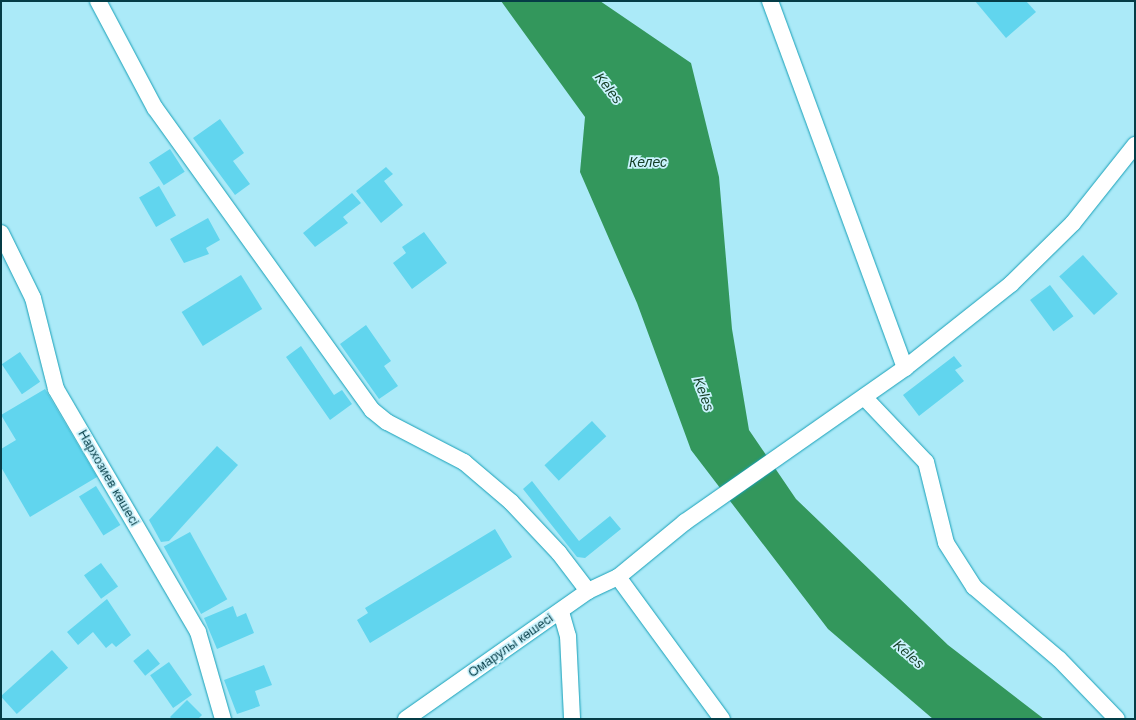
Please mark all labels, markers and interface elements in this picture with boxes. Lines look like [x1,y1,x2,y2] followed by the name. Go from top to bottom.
[592,69,626,107] water label: Keles
[629,154,667,170] water label: Келес
[690,375,718,413] water label: Keles
[74,427,142,529] street label: Нархозиев көшесі
[466,611,556,681] street label: Омарулы көшесі
[890,636,928,672] water label: Keles

